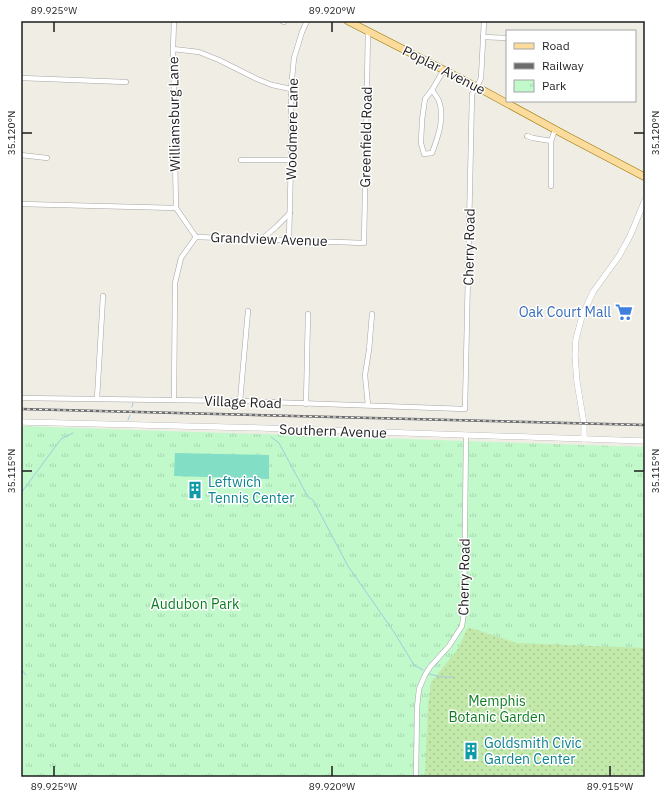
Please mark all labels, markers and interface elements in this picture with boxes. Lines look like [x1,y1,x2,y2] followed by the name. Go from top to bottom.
[31,4,77,17] text: 89.925°W
[309,4,355,17] text: 89.920°W
[506,30,636,102] legend
[542,38,570,53] text: Road
[400,41,489,99] street label: Poplar Avenue
[164,56,184,172] street label: Williamsburg Lane
[542,58,584,73] text: Railway
[282,77,302,180] street label: Woodmere Lane
[542,78,567,93] text: Park
[356,86,376,188] street label: Greenfield Road
[5,111,18,155] text: 35.120°N
[649,111,662,155] text: 35.120°N
[459,208,479,286] street label: Cherry Road
[210,228,328,250] street label: Grandview Avenue
[614,302,634,322] supermarket icon: Oak Court Mall
[519,303,611,321] place label: Oak Court Mall
[204,392,282,412] street label: Village Road
[279,420,387,442] street label: Southern Avenue
[5,449,18,493] text: 35.115°N
[649,449,662,493] text: 35.115°N
[208,473,294,507] place label: Leftwich Tennis Center
[185,480,205,500] building icon: Leftwich Tennis Center
[454,538,474,616] street label: Cherry Road
[151,595,240,613] park label: Audubon Park
[448,692,546,726] park label: Memphis Botanic Garden
[484,734,582,768] place label: Goldsmith Civic Garden Center
[461,741,481,761] building icon: Goldsmith Civic Garden Center
[31,780,77,793] text: 89.925°W
[309,780,355,793] text: 89.920°W
[587,780,633,793] text: 89.915°W

